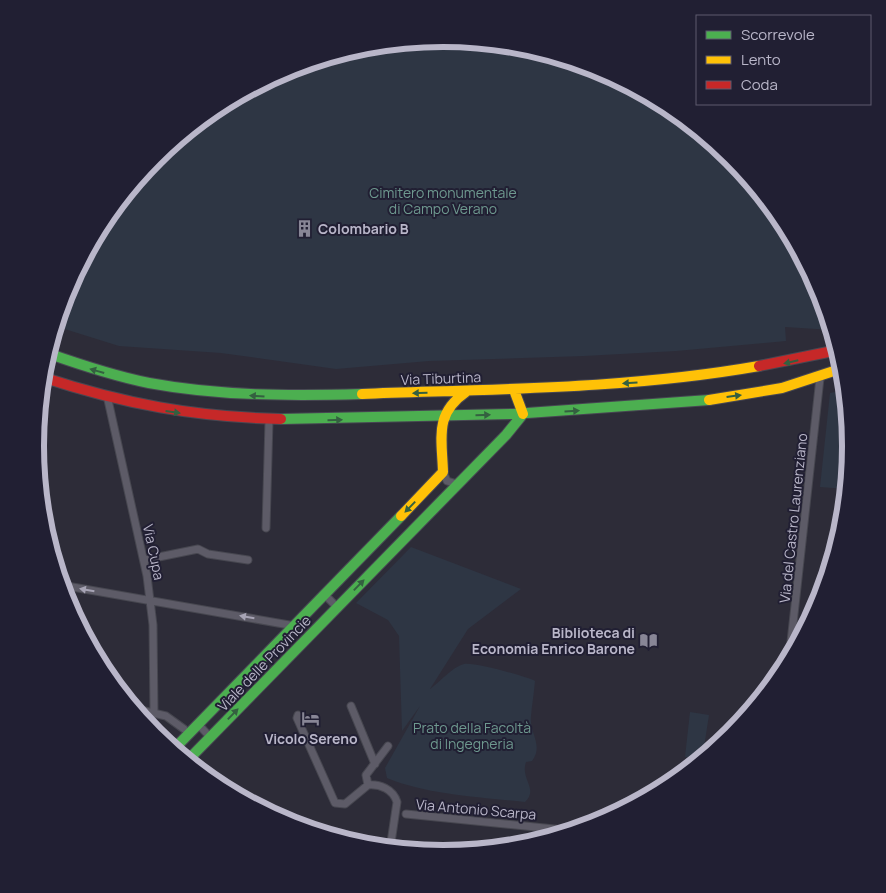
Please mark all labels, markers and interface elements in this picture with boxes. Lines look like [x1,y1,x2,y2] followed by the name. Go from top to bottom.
[696,15,871,105] legend
[741,24,815,45] text: Scorrevole
[741,49,781,70] text: Lento
[741,74,778,95] text: Coda
[369,183,517,218] park label: Cimitero monumentale di Campo Verano
[294,218,314,238] building icon: Colombario B
[318,219,409,238] place label: Colombario B
[782,358,798,366] one-way arrow
[90,366,105,374] one-way arrow
[401,367,481,389] street label: Via Tiburtina
[622,380,638,388] one-way arrow
[412,389,428,397] one-way arrow
[249,391,265,399] one-way arrow
[726,392,742,400] one-way arrow
[564,406,580,414] one-way arrow
[166,408,182,416] one-way arrow
[475,411,491,419] one-way arrow
[327,416,343,424] one-way arrow
[775,432,811,604] street label: Via del Castro Laurenziano
[404,501,416,513] one-way arrow
[139,522,169,582] street label: Via Cupa
[352,579,364,591] one-way arrow
[79,586,95,594] one-way arrow
[213,611,315,715] street label: Viale delle Provincie
[240,613,255,621] one-way arrow
[472,623,635,658] place label: Biblioteca di Economia Enrico Barone
[639,630,659,650] library icon: Biblioteca di Economia Enrico Barone
[227,708,239,720] one-way arrow
[301,708,321,728] hotel icon: Vicolo Sereno
[413,718,531,753] park label: Prato della Facoltà di Ingegneria
[264,729,358,748] place label: Vicolo Sereno
[415,794,537,824] street label: Via Antonio Scarpa

